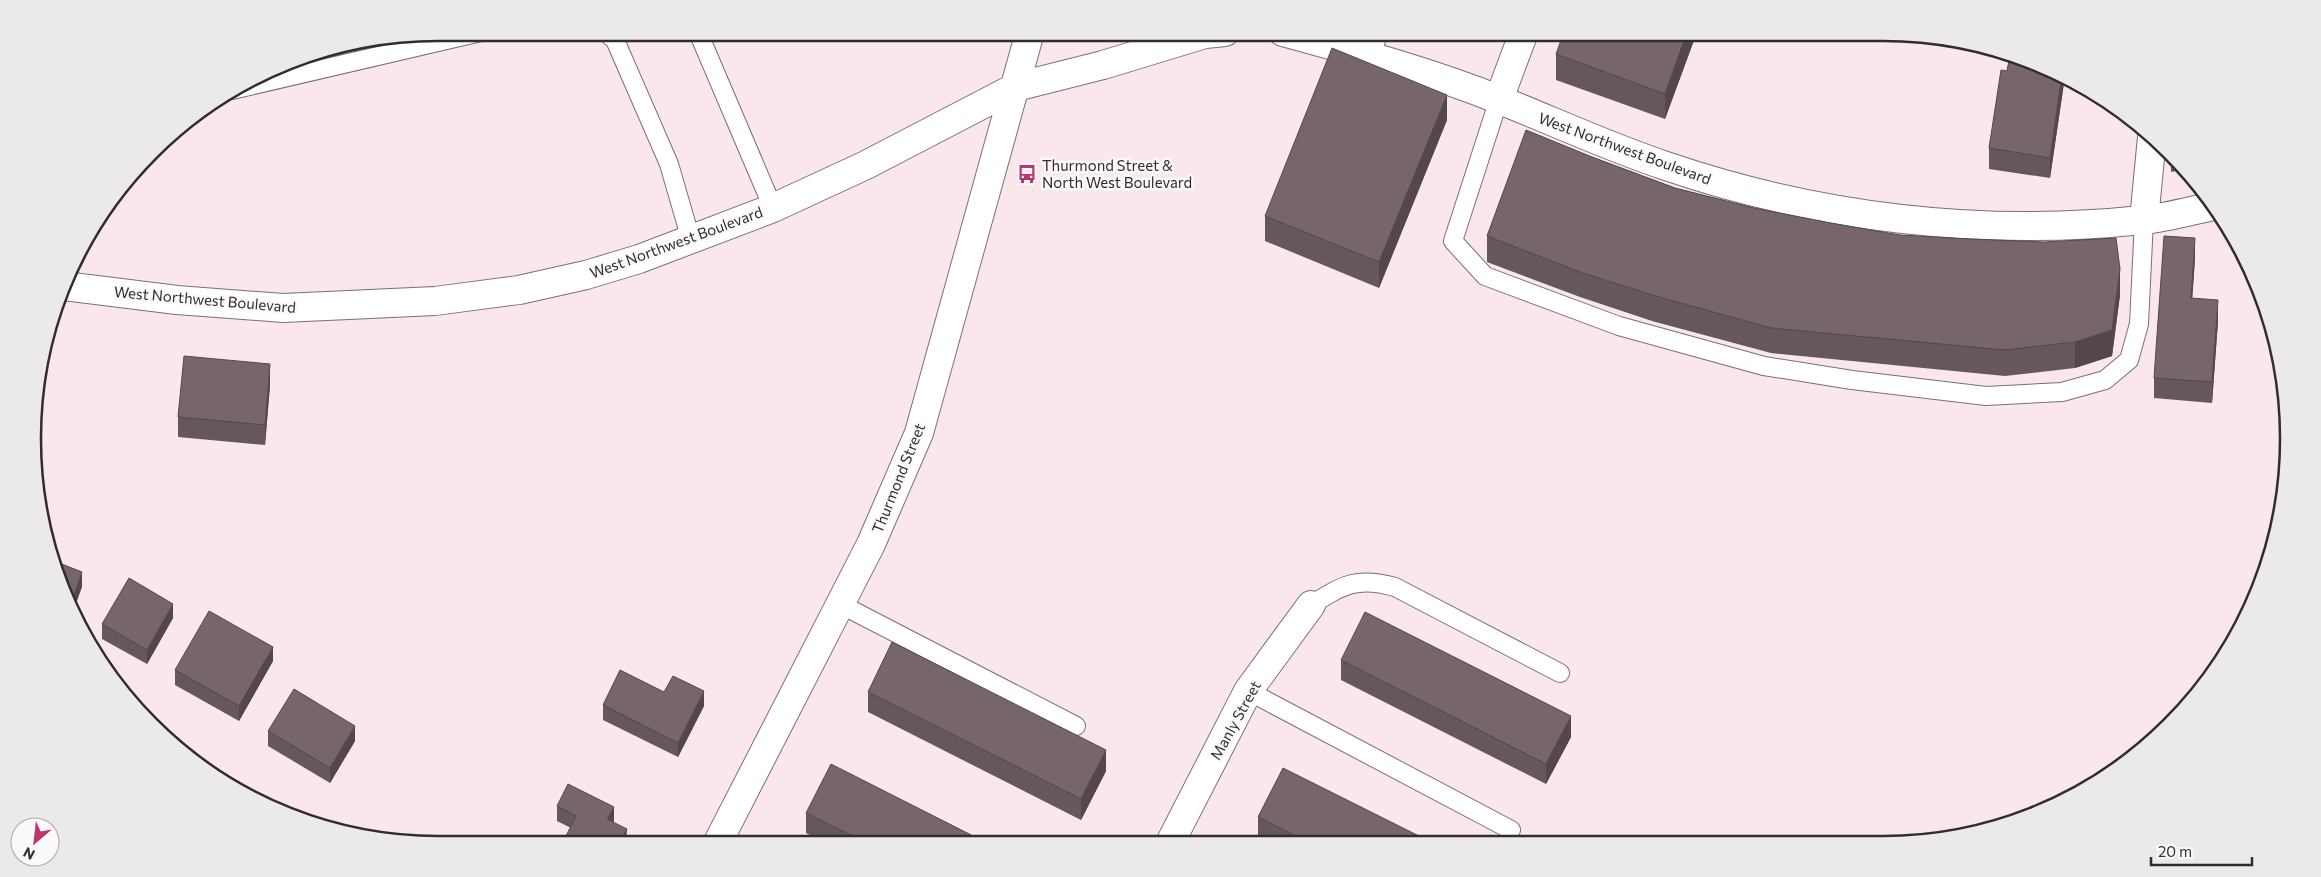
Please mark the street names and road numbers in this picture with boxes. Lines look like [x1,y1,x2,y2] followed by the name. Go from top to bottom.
[1536,108,1714,188] street label: West Northwest Boulevard
[587,202,765,282] street label: West Northwest Boulevard
[113,282,297,316] street label: West Northwest Boulevard
[868,420,928,536] street label: Thurmond Street
[1206,677,1264,763] street label: Manly Street

